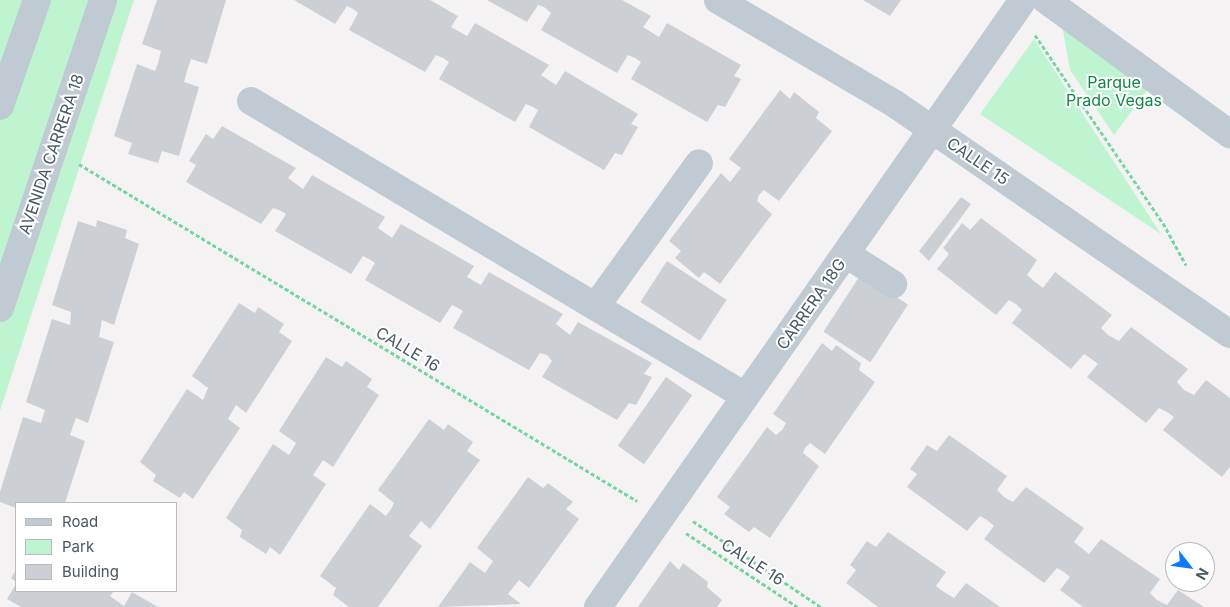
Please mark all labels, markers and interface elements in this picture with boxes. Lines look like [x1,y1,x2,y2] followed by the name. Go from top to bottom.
[15,71,87,237] street label: AVENIDA CARRERA 18
[1066,72,1162,110] park label: Parque Prado Vegas
[943,133,1013,189] street label: CALLE 15
[773,255,849,353] street label: CARRERA 18G
[373,322,443,376] street label: CALLE 16
[15,502,178,592] legend
[62,512,98,531] text: Road
[718,535,788,589] street label: CALLE 16
[62,537,94,556] text: Park
[1165,542,1215,592] north arrow
[62,562,119,581] text: Building
[1193,565,1213,583] text: N

